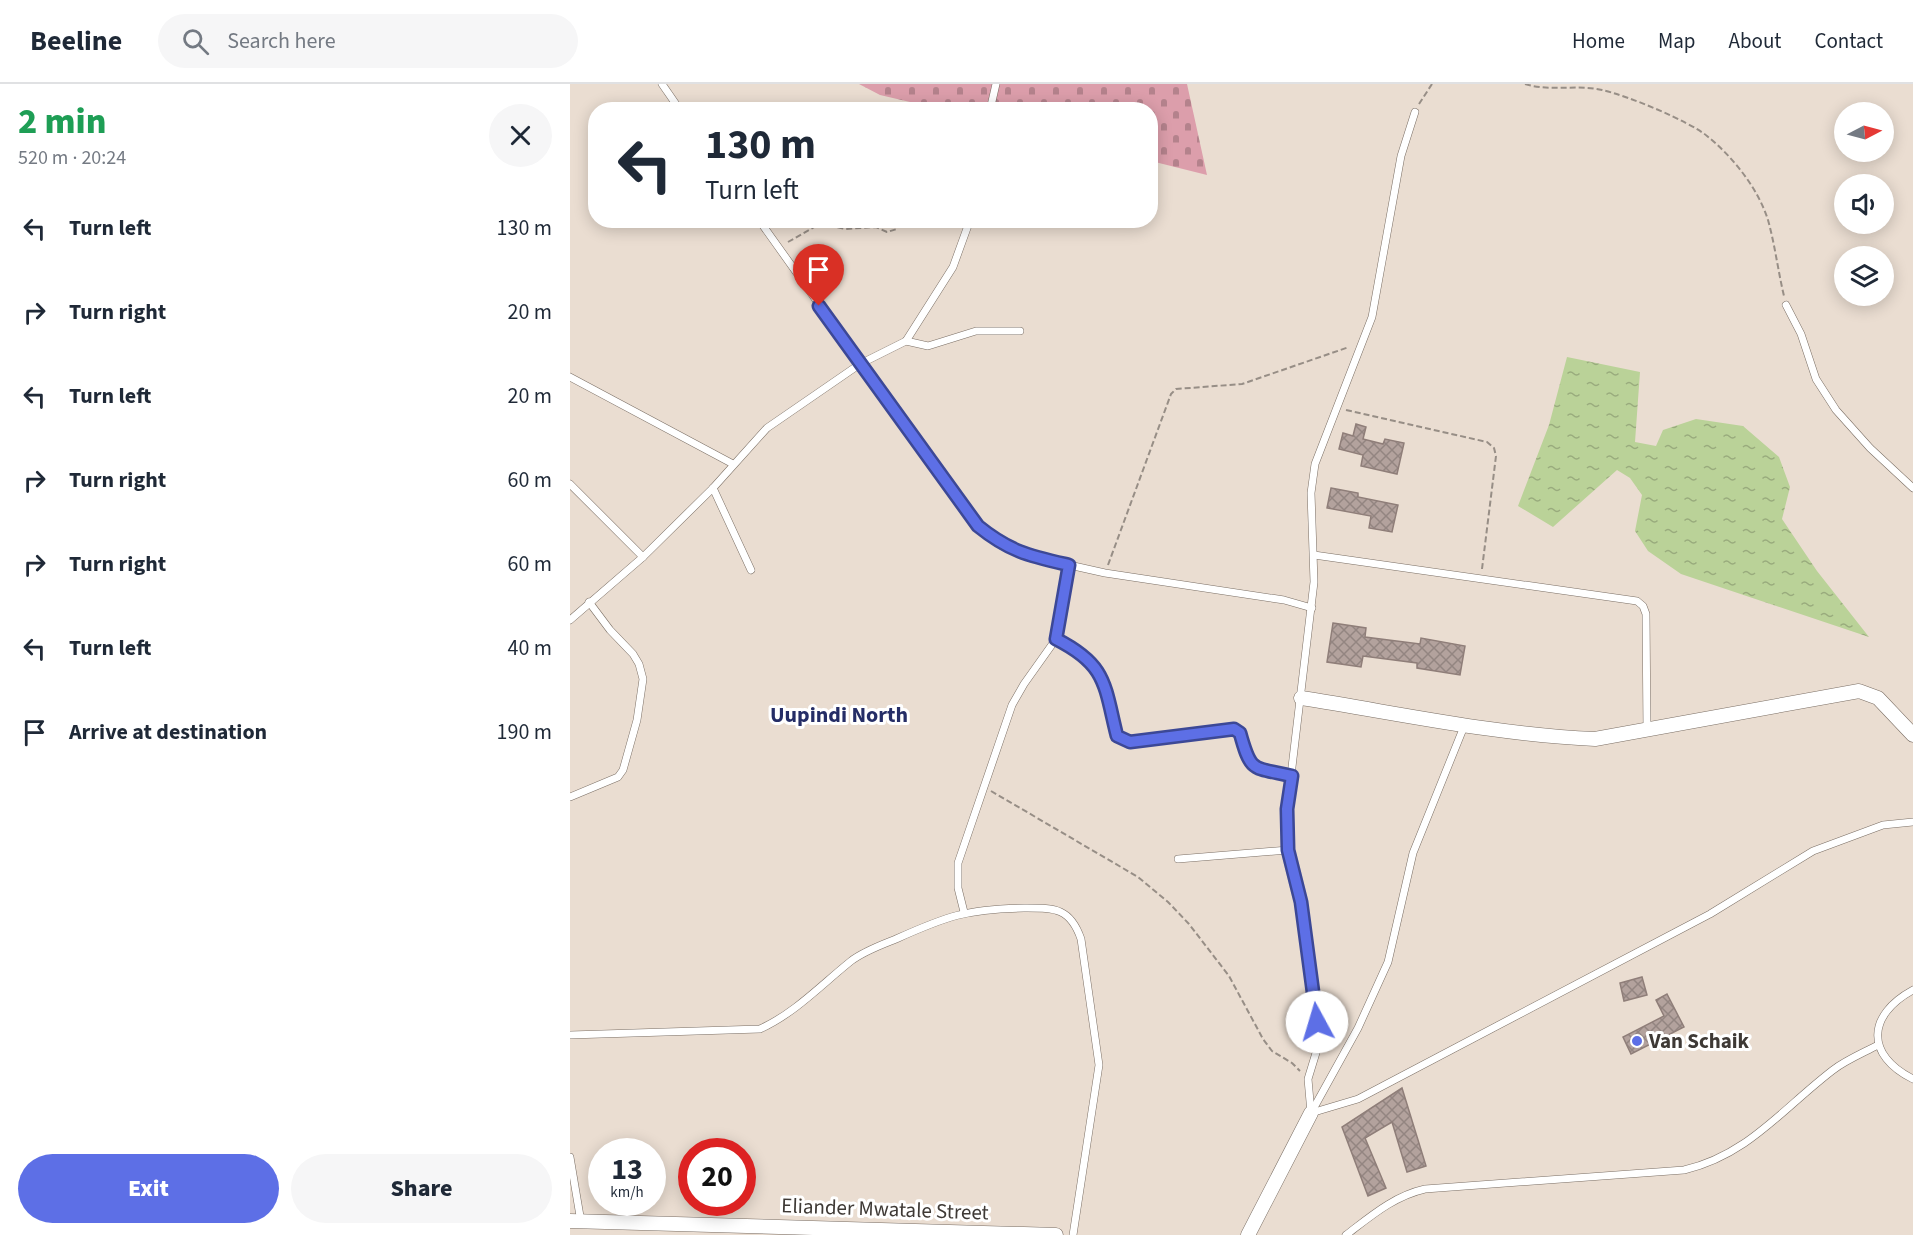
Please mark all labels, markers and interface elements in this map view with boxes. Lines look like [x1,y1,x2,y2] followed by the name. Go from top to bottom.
[158,14,578,68] search box
[30,21,122,61] text: Beeline
[179,25,212,58] icon: search
[227,25,336,57] text: Search here
[1572,26,1625,56] text: Home
[1658,26,1696,56] text: Map
[1729,26,1781,56] text: About
[1814,26,1883,56] text: Contact
[18,96,106,147] text: 2 min
[1834,102,1894,162] north arrow
[1834,102,1894,306] map controls
[489,104,552,167] button: close
[705,115,816,175] text: 130 m
[606,126,684,204] icon: left
[18,144,126,172] text: 520 m · 20:24
[705,171,799,210] text: Turn left
[1834,174,1894,234] button: sound
[18,212,51,245] icon: left
[69,212,151,244] text: Turn left
[497,212,552,244] text: 130 m
[793,244,844,306] pin
[1834,246,1894,306] button: layers
[802,253,835,286] icon: arrive
[18,296,51,329] icon: right
[69,296,166,328] text: Turn right
[507,296,552,328] text: 20 m
[18,380,51,413] icon: left
[69,380,151,412] text: Turn left
[507,380,552,412] text: 20 m
[18,464,51,497] icon: right
[69,464,166,496] text: Turn right
[507,464,552,496] text: 60 m
[18,548,51,581] icon: right
[69,548,166,580] text: Turn right
[507,548,552,580] text: 60 m
[18,632,51,665] icon: left
[69,632,151,664] text: Turn left
[507,632,552,664] text: 40 m
[770,699,908,731] district label: Uupindi North
[18,716,51,749] icon: arrive
[69,716,267,748] text: Arrive at destination
[497,716,552,748] text: 190 m
[1285,990,1349,1054] position arrow
[1648,1026,1750,1056] place label: Van Schaik
[1630,1034,1644,1048] marker: Van Schaik
[678,1138,756,1216] speed limit sign: 20
[611,1148,643,1191] text: 13
[18,1154,279,1223] button: Exit
[291,1154,552,1223] button: Share
[610,1182,644,1203] text: km/h
[781,1190,989,1228] street label: Eliander Mwatale Street

